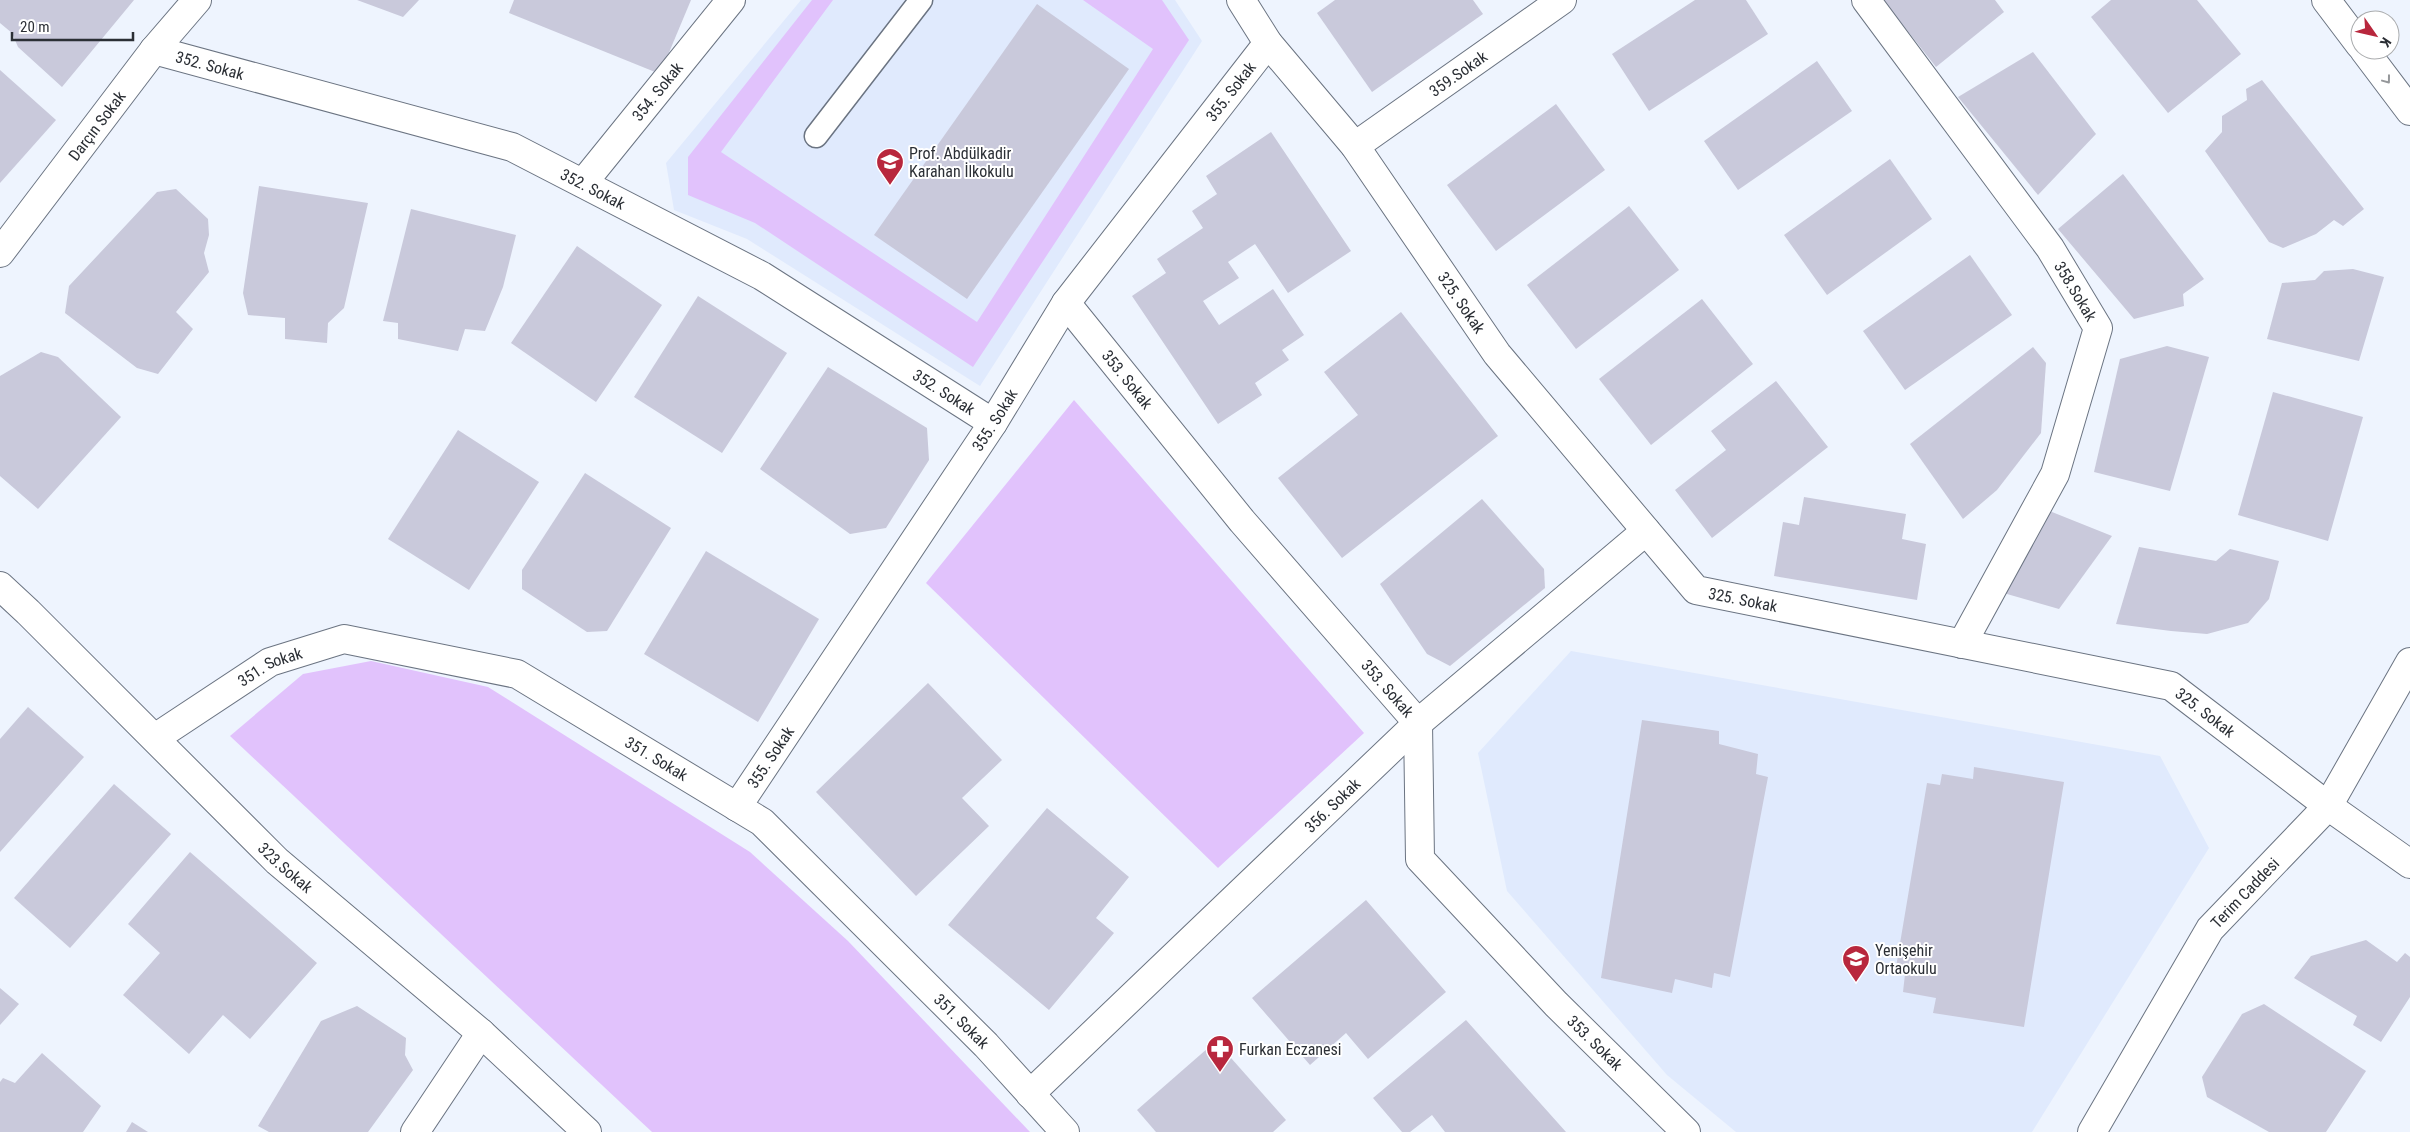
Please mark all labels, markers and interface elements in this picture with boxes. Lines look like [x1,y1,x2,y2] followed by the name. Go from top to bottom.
[12,10,134,42] scale bar
[2350,10,2400,60] north arrow
[20,18,50,36] text: 20 m
[2377,35,2395,50] text: K
[1425,46,1491,100] street label: 359.Sokak
[174,47,247,84] street label: 352. Sokak
[628,57,687,124] street label: 354. Sokak
[1201,57,1260,125] street label: 355. Sokak
[2381,74,2390,84] one-way arrow
[64,86,130,164] street label: Darçın Sokak
[909,144,1014,181] place label: Prof. Abdülkadir Karahan İlkokulu
[875,147,905,186] school or university icon: Prof. Abdülkadir Karahan İlkokulu
[557,164,629,214] street label: 352. Sokak
[2051,258,2101,325] street label: 358.Sokak
[1434,268,1490,337] street label: 325. Sokak
[1098,346,1157,413] street label: 353. Sokak
[909,365,979,419] street label: 352. Sokak
[968,384,1022,455] street label: 355. Sokak
[1707,583,1780,616] street label: 325. Sokak
[234,643,305,690] street label: 351. Sokak
[1358,656,1418,721] street label: 353. Sokak
[2172,683,2240,742] street label: 325. Sokak
[743,722,798,791] street label: 355. Sokak
[622,732,692,785] street label: 351. Sokak
[1300,774,1365,836] street label: 356. Sokak
[254,838,317,897] street label: 323.Sokak
[2207,854,2283,932] street label: Terim Caddesi
[1875,941,1937,978] place label: Yenişehir Ortaokulu
[1841,944,1871,983] school or university icon: Yenişehir Ortaokulu
[930,989,994,1053] street label: 351. Sokak
[1564,1011,1627,1075] street label: 353. Sokak
[1205,1034,1235,1073] pharmacy icon: Furkan Eczanesi
[1239,1040,1342,1059] place label: Furkan Eczanesi

